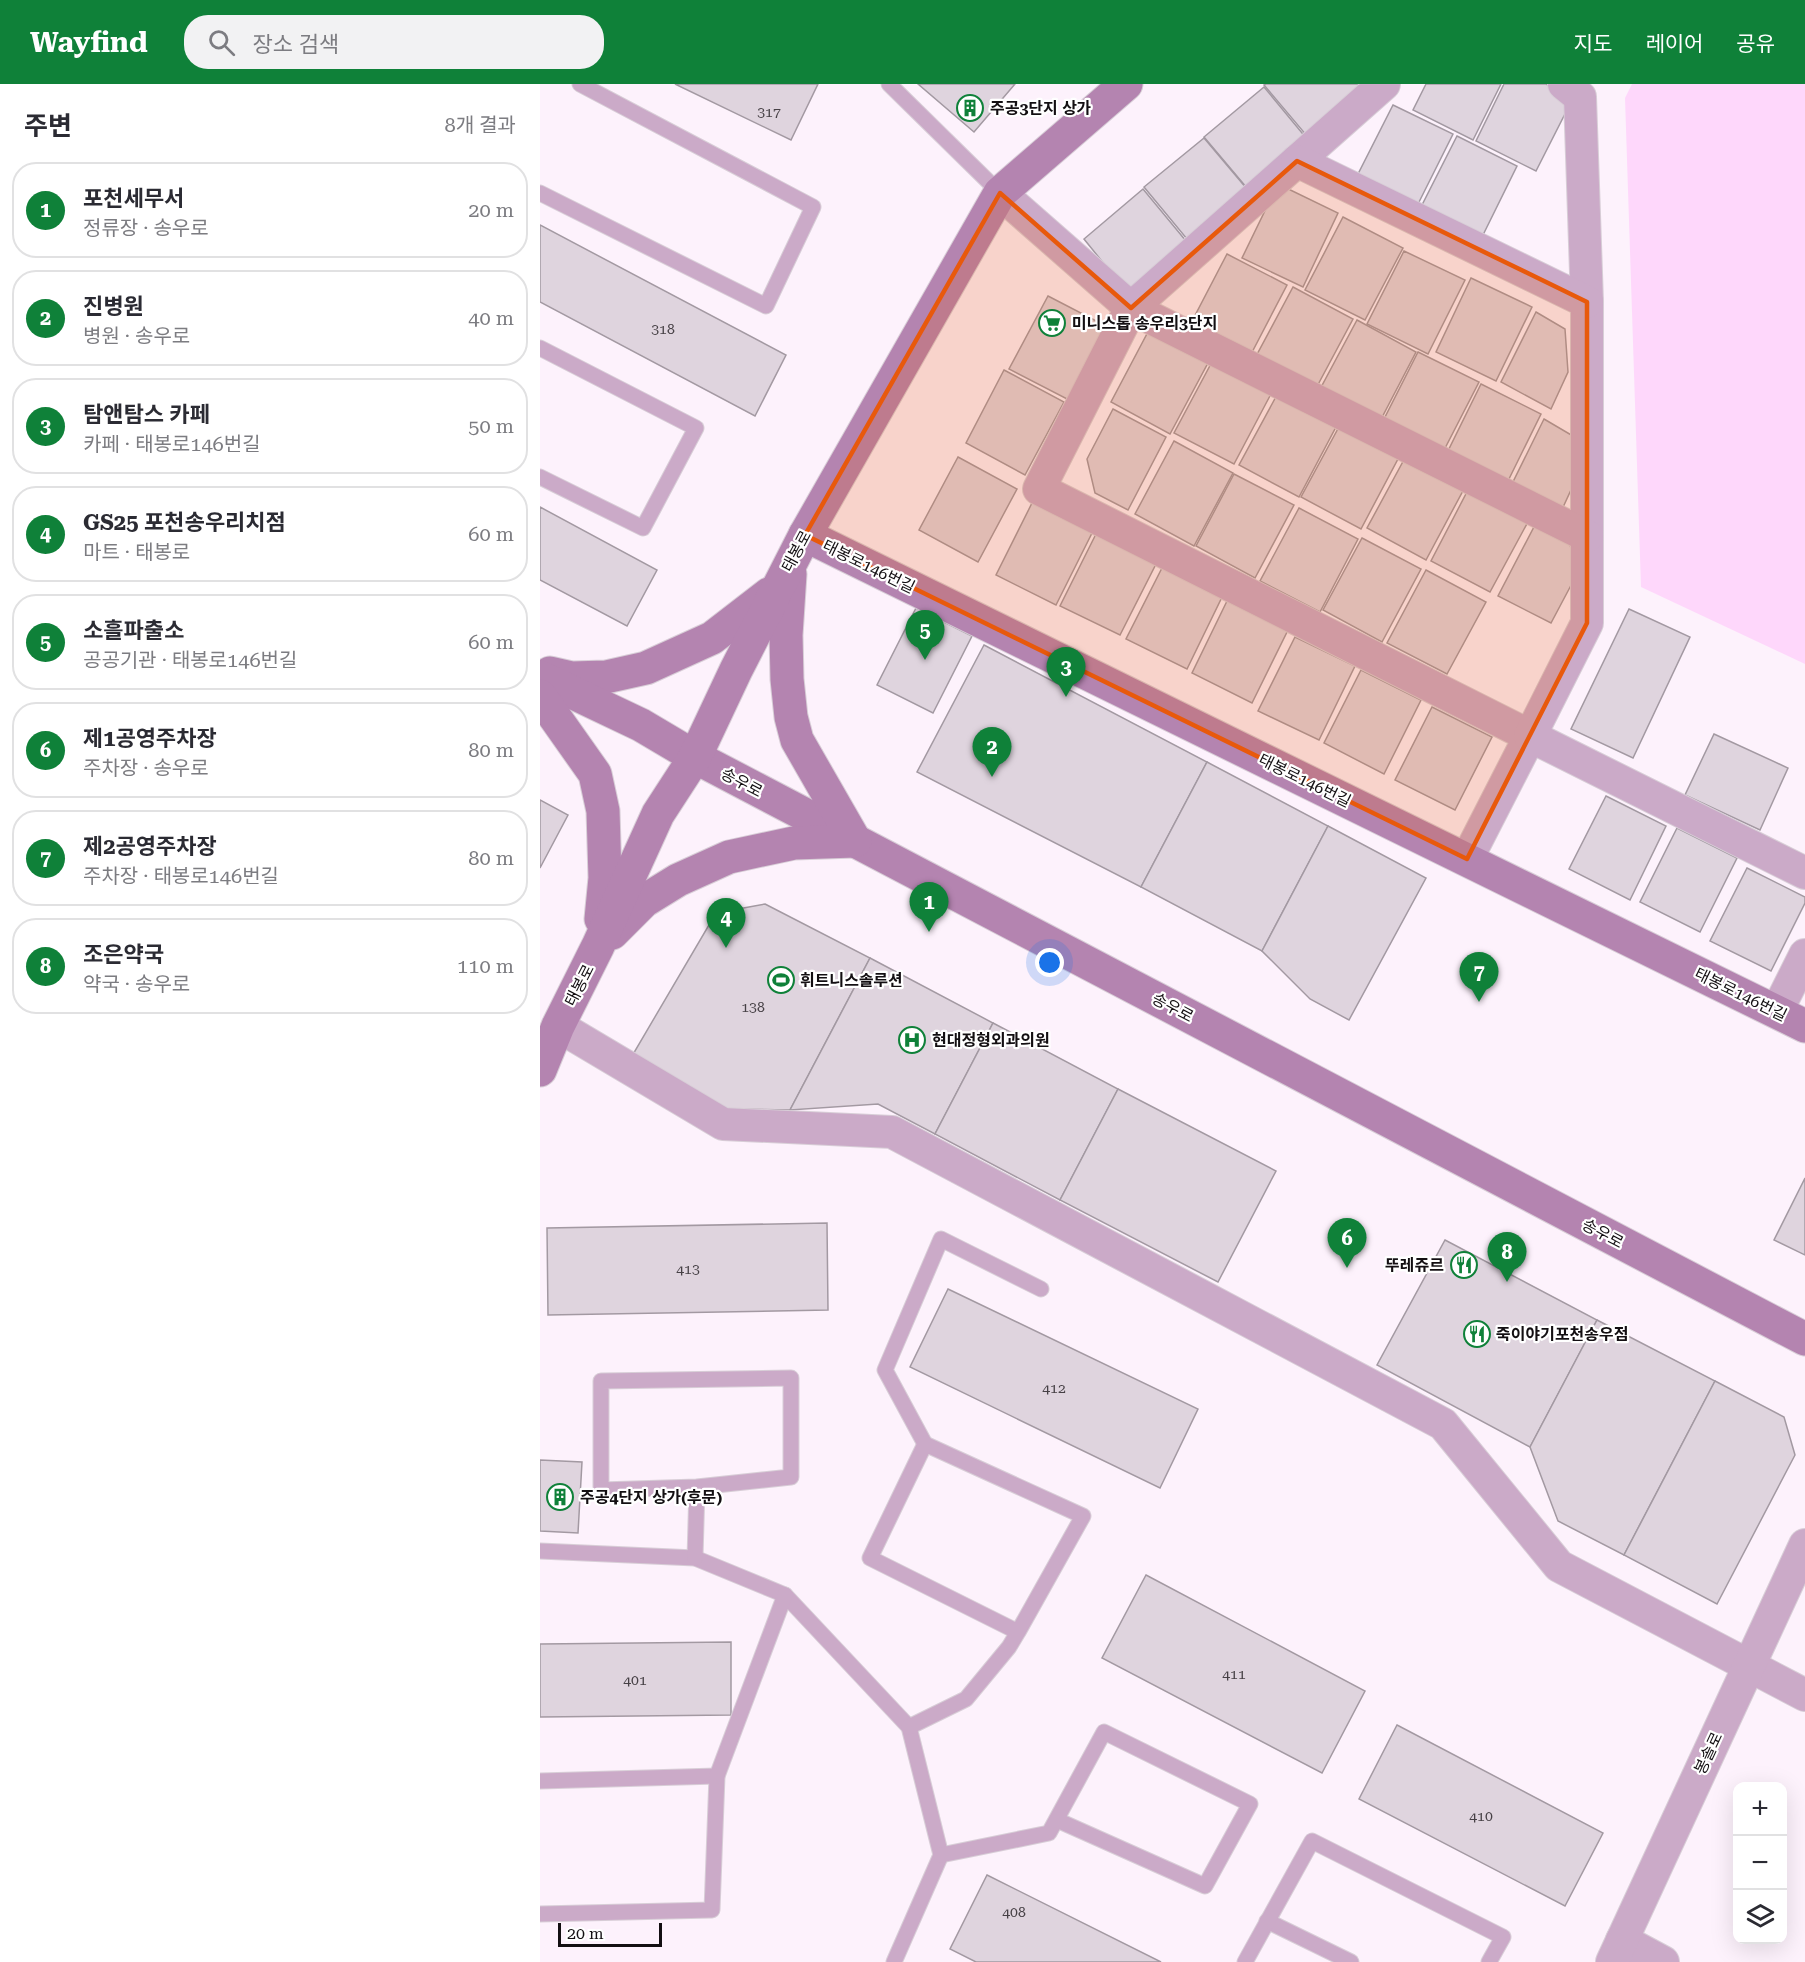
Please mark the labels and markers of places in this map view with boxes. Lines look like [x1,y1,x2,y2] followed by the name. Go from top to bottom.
[955,93,985,123] building icon: 주공3단지 상가
[990,99,1092,118] place label: 주공3단지 상가
[1037,308,1067,338] supermarket icon: 미니스톱 송우리3단지
[1072,314,1218,333] place label: 미니스톱 송우리3단지
[906,610,944,660] pin: 5
[1046,648,1086,697] pin: 3
[972,728,1012,777] pin: 2
[910,882,948,932] pin: 1
[706,898,746,948] pin: 4
[1460,952,1498,1002] pin: 7
[766,965,796,995] sports icon: 휘트니스솔루션
[800,971,903,990] place label: 휘트니스솔루션
[897,1025,927,1055] hospital icon: 현대정형외과의원
[932,1031,1050,1050] place label: 현대정형외과의원
[1328,1218,1366,1268] pin: 6
[1488,1232,1526,1282] pin: 8
[1449,1250,1479,1280] restaurant icon: 뚜레쥬르
[1385,1256,1444,1275] place label: 뚜레쥬르
[1462,1319,1492,1349] restaurant icon: 죽이야기포천송우점
[1496,1325,1628,1344] place label: 죽이야기포천송우점
[545,1482,575,1512] building icon: 주공4단지 상가(후문)
[580,1488,723,1507] place label: 주공4단지 상가(후문)

